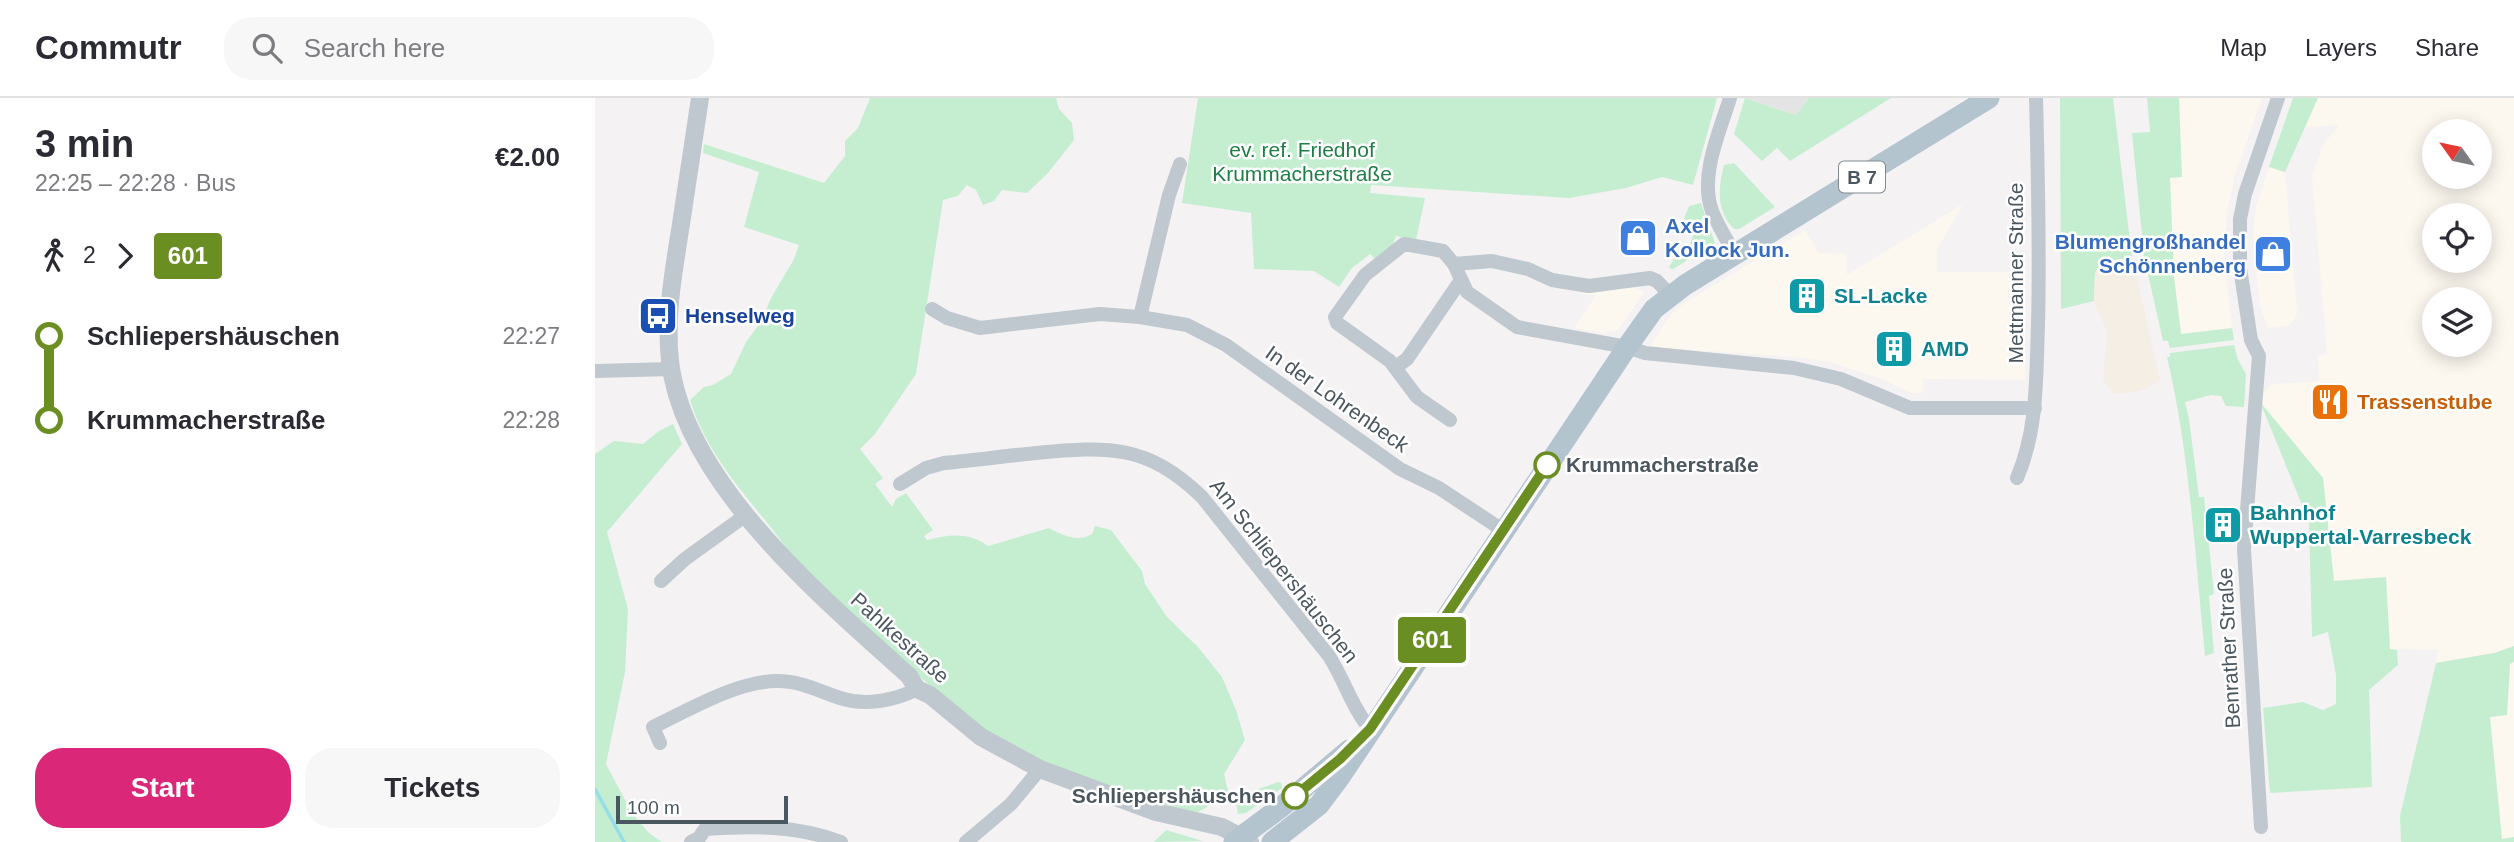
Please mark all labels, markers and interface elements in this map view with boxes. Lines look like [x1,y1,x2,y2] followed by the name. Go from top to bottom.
[224,17,714,80] search box
[35,29,182,66] text: Commutr
[248,29,286,67] icon: search
[304,33,445,63] text: Search here
[2220,34,2267,61] text: Map
[2305,34,2377,61] text: Layers
[2415,34,2479,61] text: Share
[2422,119,2492,189] north arrow
[2422,119,2492,357] map controls
[35,123,134,165] text: 3 min
[1212,138,1392,185] park label: ev. ref. Friedhof Krummacherstraße
[495,142,560,172] text: €2.00
[1839,162,1885,192] road number: B 7
[35,170,236,196] text: 22:25 – 22:28 · Bus
[2004,183,2027,363] street label: Mettmanner Straße
[2422,203,2492,273] button: locate
[1665,214,1790,261] place label: Axel Kollock Jun.
[1617,217,1659,259] shop icon: Axel Kollock Jun.
[2055,230,2246,277] place label: Blumengroßhandel Schönnenberg
[2252,233,2294,275] shop icon: Blumengroßhandel Schönnenberg
[35,237,73,275] icon: walk
[106,237,144,275] icon: forward
[83,242,96,268] text: 2
[168,242,208,269] text: 601
[1786,275,1828,317] building icon: SL-Lacke
[1834,284,1927,307] place label: SL-Lacke
[2422,287,2492,357] button: layers
[637,295,679,337] bus stop icon: Henselweg
[685,304,795,327] place label: Henselweg
[87,321,340,351] text: Schliepershäuschen
[502,323,560,349] text: 22:27
[1873,328,1915,370] building icon: AMD
[1921,337,1969,360] place label: AMD
[1261,341,1414,457] street label: In der Lohrenbeck
[2309,381,2351,423] restaurant icon: Trassenstube
[2357,390,2492,413] place label: Trassenstube
[87,405,325,435] text: Krummacherstraße
[502,407,560,433] text: 22:28
[1534,452,1560,478] marker: Krummacherstraße
[1566,453,1759,476] place label: Krummacherstraße
[1206,474,1363,667] street label: Am Schliepershäuschen
[2250,501,2472,548] place label: Bahnhof Wuppertal-Varresbeck
[2202,504,2244,546] building icon: Bahnhof Wuppertal-Varresbeck
[2213,567,2244,729] street label: Benrather Straße
[847,588,954,688] street label: Pahlkestraße
[1392,617,1472,663] line badge: 601
[1412,626,1452,653] text: 601
[35,748,291,828] button: Start
[305,748,560,828] button: Tickets
[1282,783,1308,809] marker: Schliepershäuschen
[1072,784,1276,807] place label: Schliepershäuschen
[616,793,787,825] scale bar
[627,797,680,818] text: 100 m

